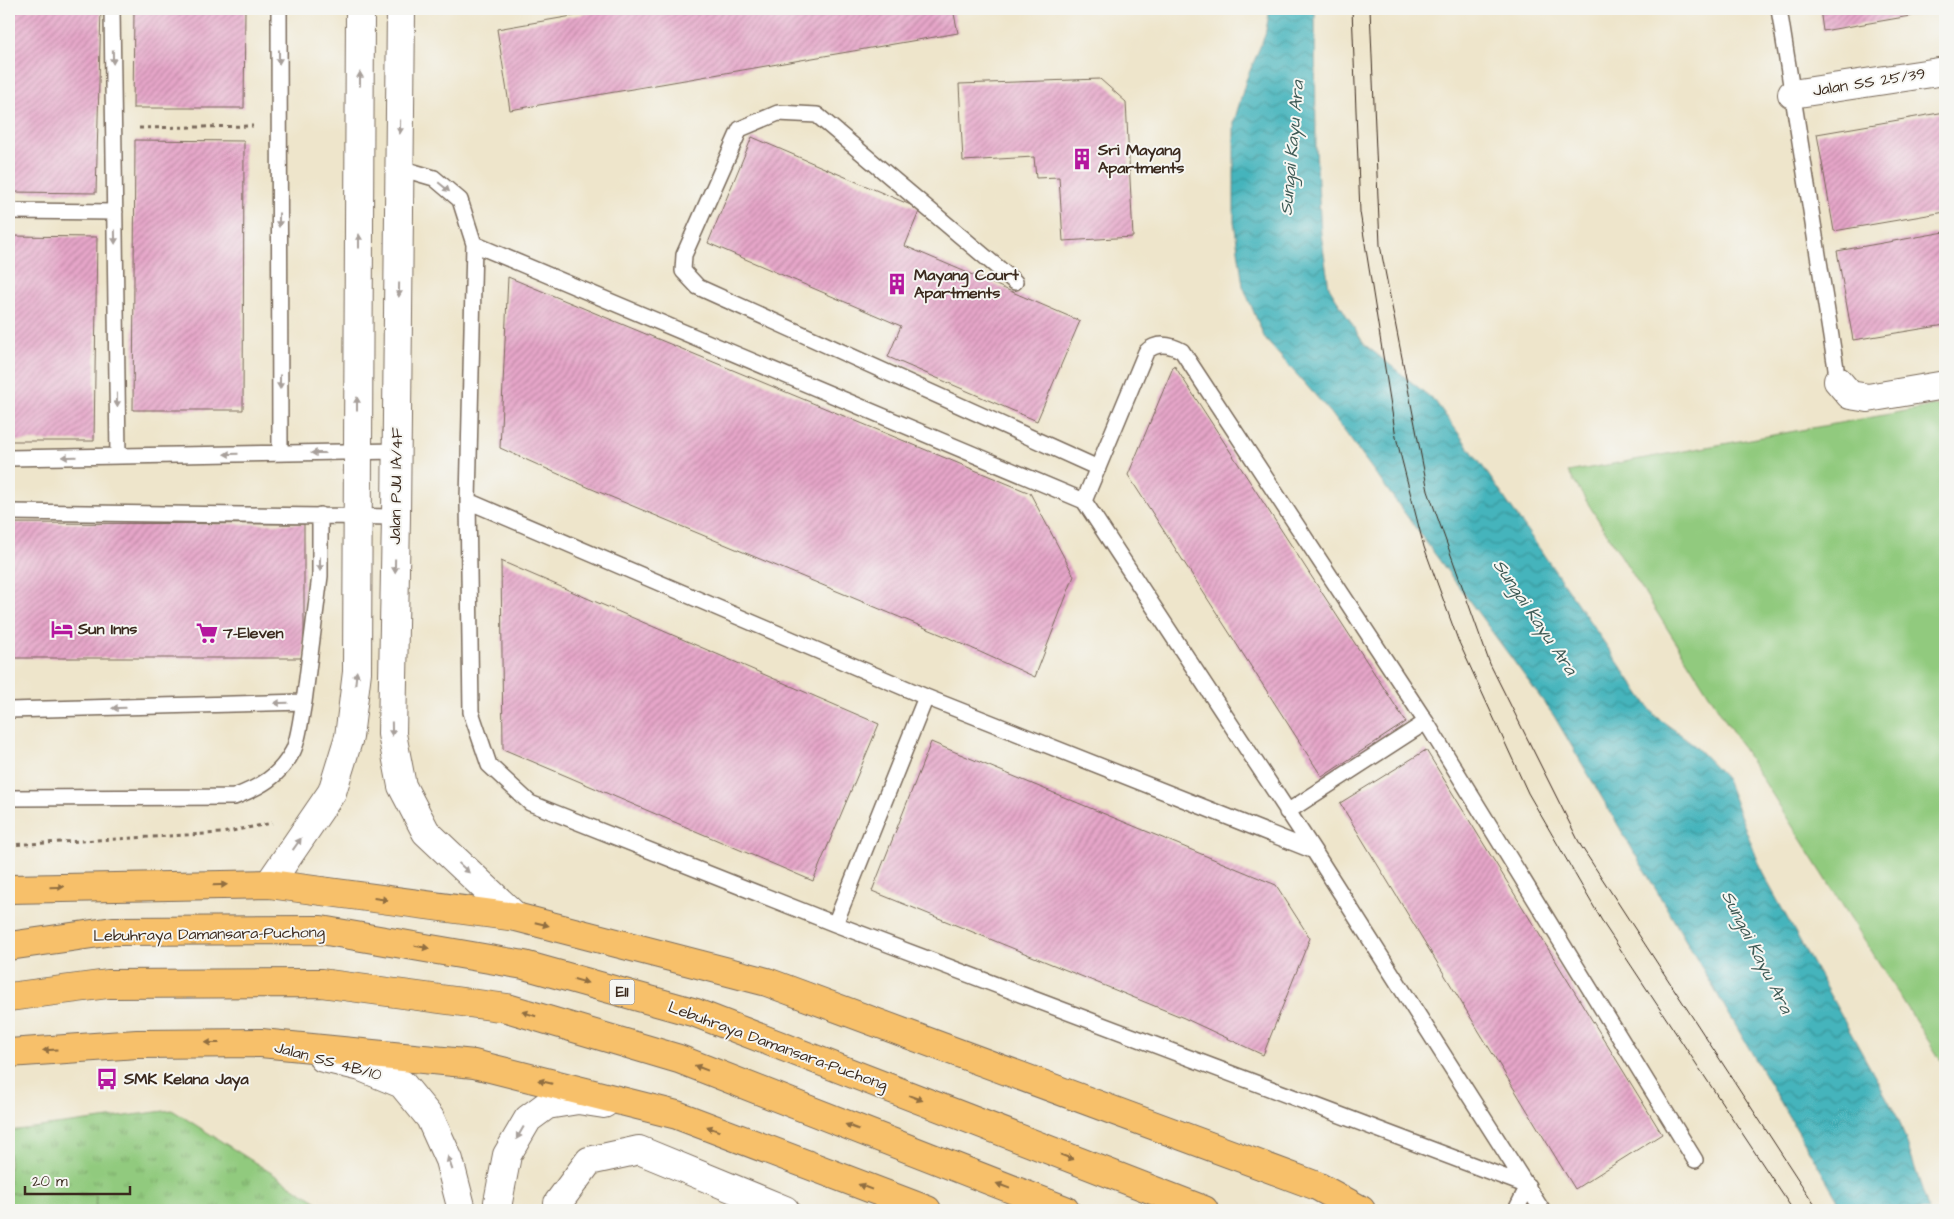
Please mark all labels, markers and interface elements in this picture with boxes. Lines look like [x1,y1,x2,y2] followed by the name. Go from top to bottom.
[109,50,117,66] one-way arrow
[275,50,283,66] one-way arrow
[1811,62,1927,102] street label: Jalan SS 25/39
[356,71,364,87] one-way arrow
[1274,79,1311,216] water label: Sungai Kayu Ara
[396,120,404,136] one-way arrow
[1097,139,1184,179] place label: Sri Mayang Apartments
[1069,146,1095,172] building icon: Sri Mayang Apartments
[437,181,450,192] one-way arrow
[275,212,283,228] one-way arrow
[111,230,119,246] one-way arrow
[355,233,363,249] one-way arrow
[914,264,1019,304] place label: Mayang Court Apartments
[884,271,910,297] building icon: Mayang Court Apartments
[394,282,402,298] one-way arrow
[276,375,284,391] one-way arrow
[113,392,121,408] one-way arrow
[353,396,361,412] one-way arrow
[384,427,408,545] street label: Jalan PJU 1A/4F
[310,449,326,457] one-way arrow
[223,450,239,458] one-way arrow
[60,453,76,461] one-way arrow
[1486,554,1584,681] water label: Sungai Kayu Ara
[316,556,324,572] one-way arrow
[391,558,399,574] one-way arrow
[49,616,75,642] hotel icon: Sun Inns
[77,618,137,640] place label: Sun Inns
[194,620,220,646] supermarket icon: 7-Eleven
[222,622,283,644] place label: 7-Eleven
[352,670,360,686] one-way arrow
[273,699,289,707] one-way arrow
[111,704,127,712] one-way arrow
[388,721,396,737] one-way arrow
[292,837,302,851] one-way arrow
[458,862,470,874] one-way arrow
[212,881,228,889] one-way arrow
[50,883,66,891] one-way arrow
[1714,886,1799,1019] water label: Sungai Kayu Ara
[374,895,390,903] one-way arrow
[534,920,549,928] one-way arrow
[93,921,325,948] street label: Lebuhraya Damansara–Puchong
[415,944,431,952] one-way arrow
[574,977,589,985] one-way arrow
[610,980,634,1004] road number: E11
[665,996,891,1097] street label: Lebuhraya Damansara–Puchong
[521,1010,536,1018] one-way arrow
[272,1036,384,1086] street label: Jalan SS 4B/10
[204,1039,220,1047] one-way arrow
[41,1047,57,1055] one-way arrow
[694,1063,708,1071] one-way arrow
[94,1066,120,1092] bus stop icon: SMK Kelana Jaya
[123,1068,250,1091] place label: SMK Kelana Jaya
[538,1078,553,1086] one-way arrow
[909,1094,924,1102] one-way arrow
[844,1123,859,1131] one-way arrow
[705,1125,720,1133] one-way arrow
[516,1126,525,1139] one-way arrow
[1060,1154,1075,1161] one-way arrow
[446,1156,453,1171] one-way arrow
[25,1164,130,1196] scale bar
[32,1171,68,1192] text: 20 m
[996,1182,1011,1189] one-way arrow
[857,1183,872,1191] one-way arrow

